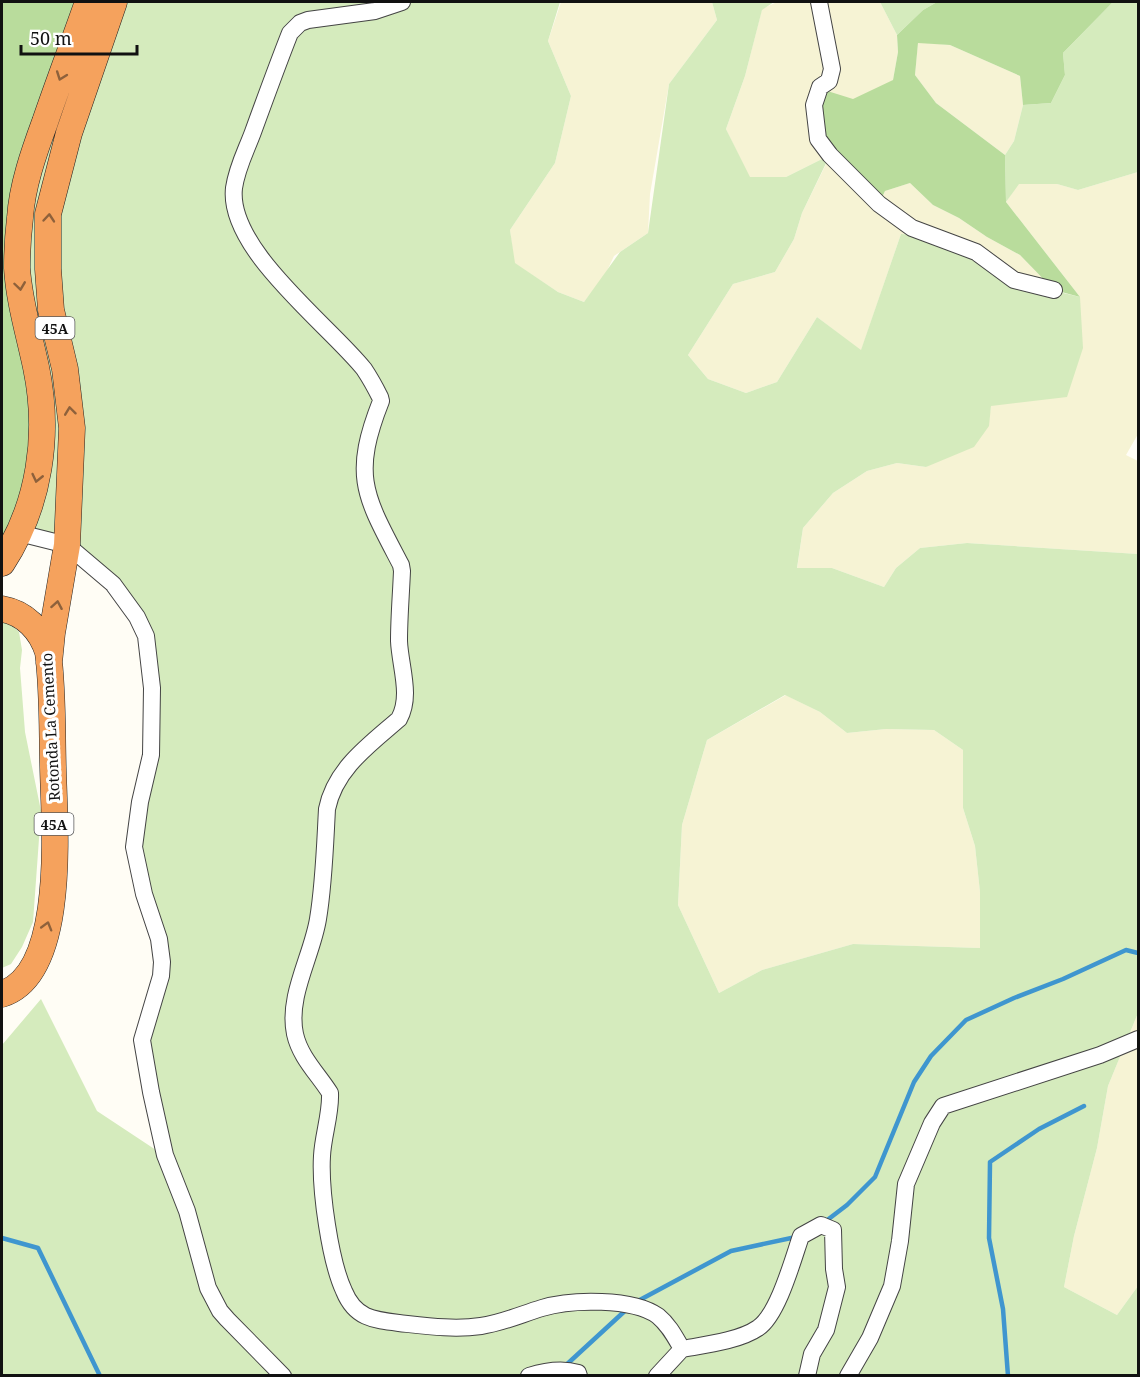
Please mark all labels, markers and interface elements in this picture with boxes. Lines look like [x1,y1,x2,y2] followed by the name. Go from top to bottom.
[21,18,136,56] scale bar
[30,26,72,50] text: 50 m
[56,70,68,81] one-way arrow
[42,213,55,223] one-way arrow
[13,281,25,290] one-way arrow
[36,317,74,339] road number: 45A
[64,406,77,415] one-way arrow
[31,473,44,483] one-way arrow
[50,600,62,609] one-way arrow
[36,652,64,802] street label: Rotonda La Cemento
[34,813,74,835] road number: 45A
[40,921,52,932] one-way arrow

